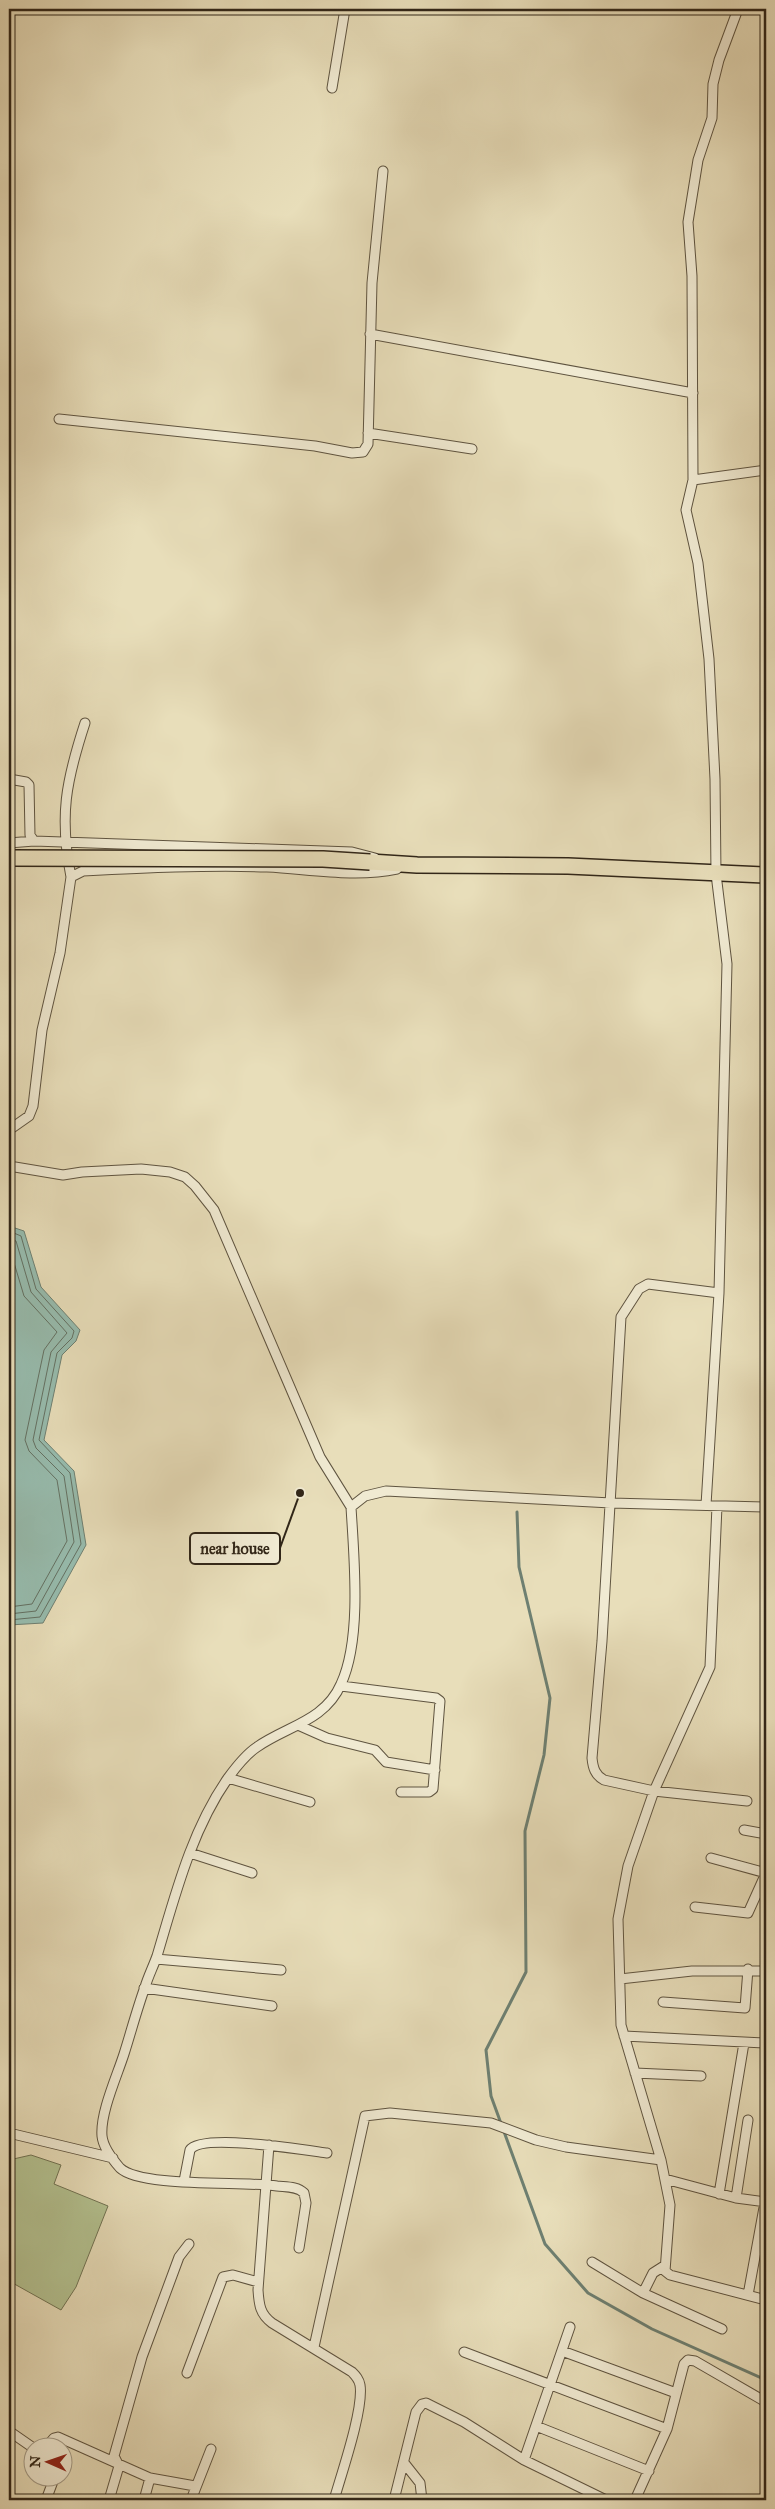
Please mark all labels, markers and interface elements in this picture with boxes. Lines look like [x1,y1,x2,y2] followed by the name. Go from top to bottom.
[190,1533,280,1564] callout: near house
[200,1539,270,1558] text: near house
[22,2436,72,2486] north arrow
[27,2455,44,2468] text: N

